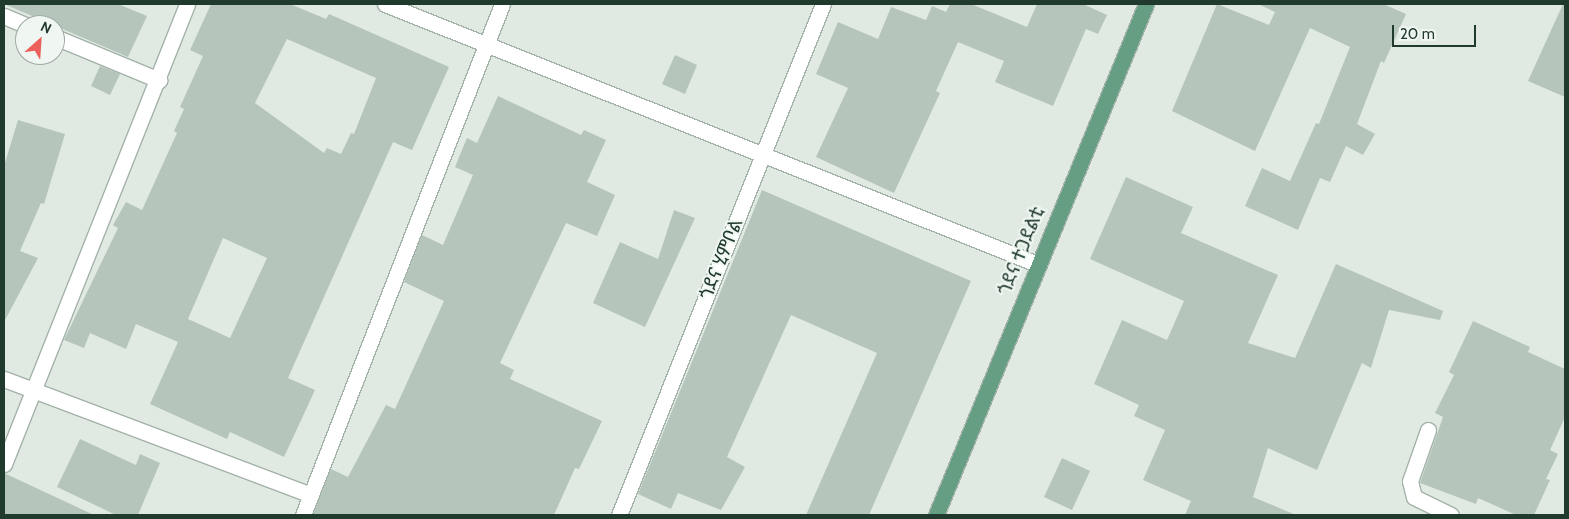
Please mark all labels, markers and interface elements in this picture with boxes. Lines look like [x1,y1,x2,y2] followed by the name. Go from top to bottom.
[15,15,65,65] north arrow
[1394,15,1478,47] scale bar
[38,17,55,38] text: N
[1400,25,1435,43] text: 20 m
[993,204,1049,298] street label: ጎደና ተጋደልቲ
[694,215,748,303] street label: ጎደና ሂምቦል

